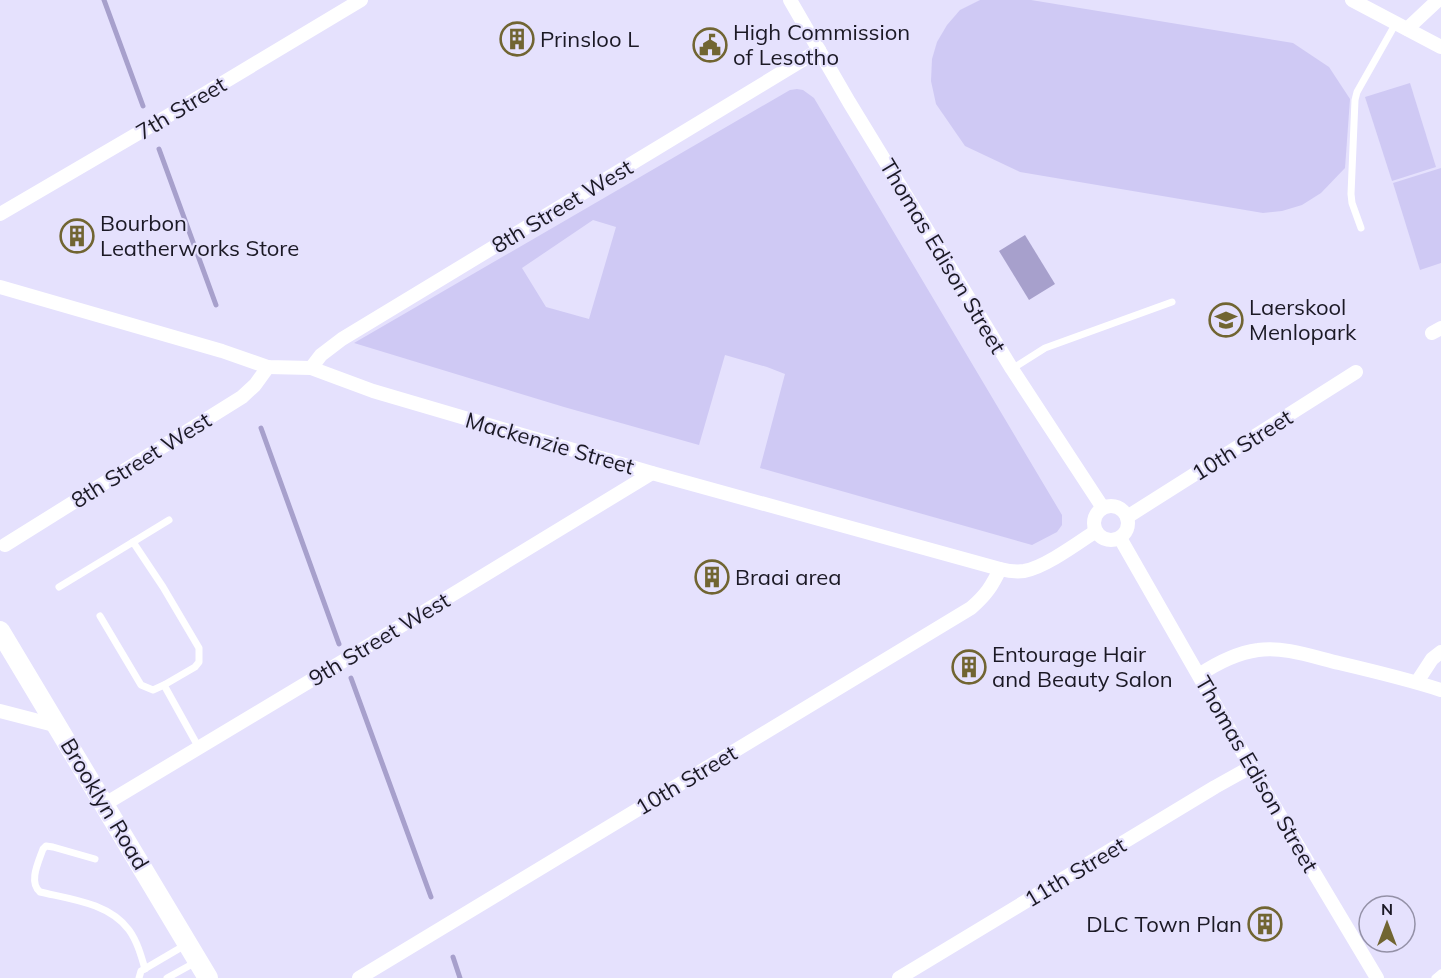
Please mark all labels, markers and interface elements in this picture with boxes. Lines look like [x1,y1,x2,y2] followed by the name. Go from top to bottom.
[733,18,910,71] place label: High Commission of Lesotho
[499,21,535,57] building icon: Prinsloo L
[540,25,639,53] place label: Prinsloo L
[692,27,728,63] public building icon: High Commission of Lesotho
[131,70,231,146] street label: 7th Street
[486,153,638,259] street label: 8th Street West
[874,154,1012,359] street label: Thomas Edison Street
[100,209,299,262] place label: Bourbon Leatherworks Store
[59,218,95,254] building icon: Bourbon Leatherworks Store
[1249,293,1357,346] place label: Laerskool Menlopark
[1208,302,1244,338] school or university icon: Laerskool Menlopark
[1186,403,1298,487] street label: 10th Street
[66,406,216,514] street label: 8th Street West
[462,406,638,481] street label: Mackenzie Street
[694,559,730,595] building icon: Braai area
[735,563,841,591] place label: Braai area
[303,586,455,692] street label: 9th Street West
[992,640,1173,693] place label: Entourage Hair and Beauty Salon
[951,649,987,685] building icon: Entourage Hair and Beauty Salon
[1189,671,1325,877] street label: Thomas Edison Street
[55,733,155,875] street label: Brooklyn Road
[630,739,742,821] street label: 10th Street
[1019,831,1131,913] street label: 11th Street
[1357,894,1417,954] north arrow
[1381,899,1393,919] text: N
[1247,906,1283,942] building icon: DLC Town Plan
[1086,910,1242,938] place label: DLC Town Plan

